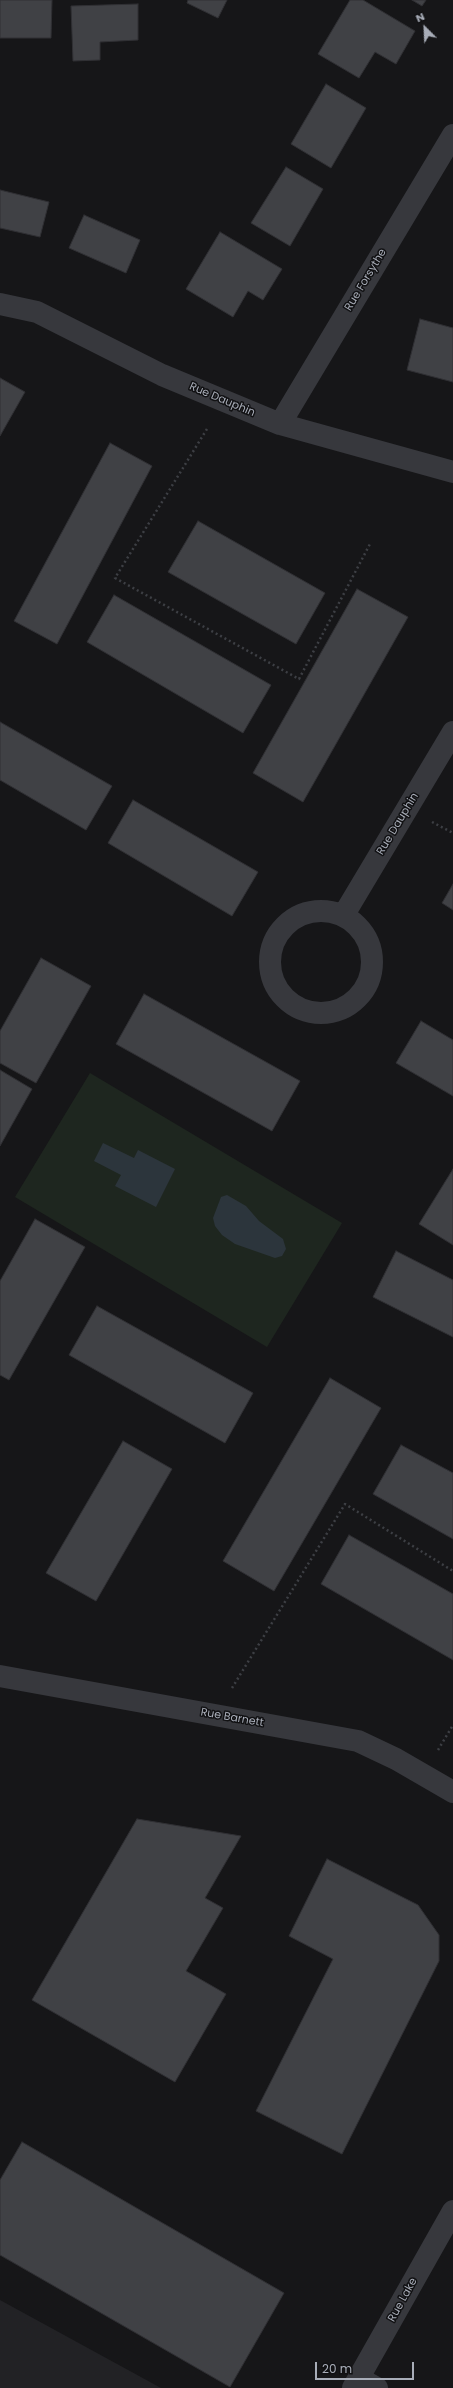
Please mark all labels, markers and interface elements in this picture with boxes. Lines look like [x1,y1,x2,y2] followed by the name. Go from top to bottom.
[405,8,445,48] north arrow
[413,8,427,26] text: N
[342,247,390,313] street label: Rue Forsythe
[187,380,257,420] street label: Rue Dauphin
[374,791,422,857] street label: Rue Dauphin
[200,1706,264,1730] street label: Rue Barnett
[386,2276,420,2324] street label: Rue Lake
[317,2354,416,2380] scale bar
[322,2360,352,2377] text: 20 m

